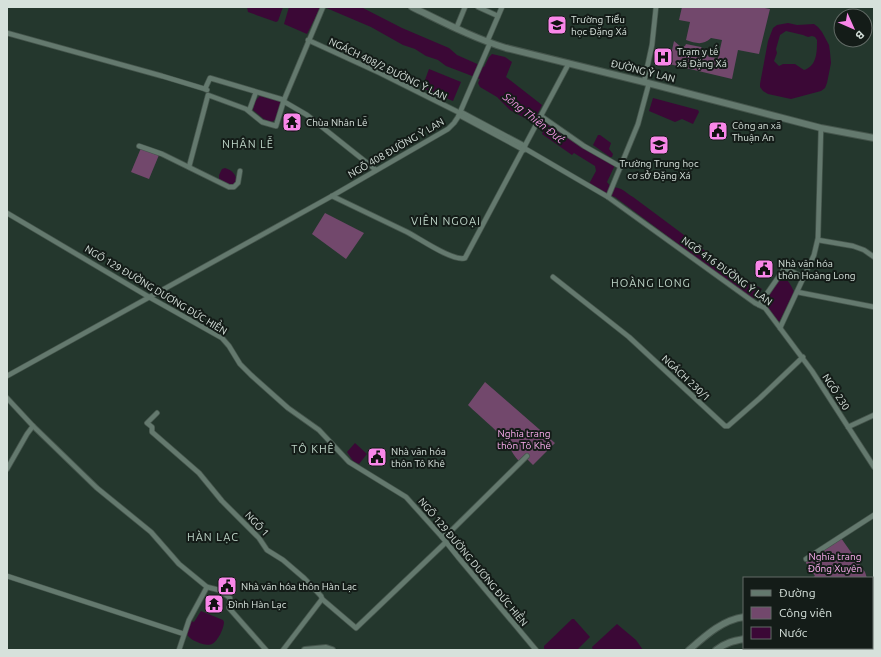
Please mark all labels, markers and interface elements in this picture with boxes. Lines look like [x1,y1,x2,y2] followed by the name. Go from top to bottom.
[833,8,873,48] north arrow
[546,14,568,36] school or university icon: Trường Tiểu học Đặng Xá
[571,14,627,38] place label: Trường Tiểu học Đặng Xá
[853,28,867,42] text: B
[327,35,449,102] street label: NGÁCH 408/2 ĐƯỜNG Ỷ LAN
[677,44,727,70] place label: Trạm y tế xã Đặng Xá
[652,46,674,68] hospital icon: Trạm y tế xã Đặng Xá
[610,57,677,84] street label: ĐƯỜNG Ỷ LAN
[500,90,568,146] water label: Sông Thiên Đức
[281,111,303,133] temple icon: Chùa Nhân Lễ
[346,115,446,180] street label: NGÕ 408 ĐƯỜNG Ỷ LAN
[306,116,368,128] place label: Chùa Nhân Lễ
[707,120,729,142] public building icon: Công an xã Thuận An
[732,120,781,144] place label: Công an xã Thuận An
[648,134,670,156] school or university icon: Trường Trung học cơ sở Đặng Xá
[222,136,274,150] district label: NHÂN LỄ
[619,158,699,182] place label: Trường Trung học cơ sở Đặng Xá
[411,214,481,228] district label: VIÊN NGOẠI
[680,234,775,307] street label: NGÕ 416 ĐƯỜNG Ỷ LAN
[83,241,231,337] street label: NGÕ 129 ĐƯỜNG DƯƠNG ĐỨC HIỀN
[753,258,775,280] public building icon: Nhà văn hóa thôn Hoàng Long
[778,258,856,281] place label: Nhà văn hóa thôn Hoàng Long
[611,276,691,289] district label: HOÀNG LONG
[660,352,713,403] street label: NGÁCH 230/1
[820,372,852,412] street label: NGÕ 230
[497,428,551,451] park label: Nghĩa trang thôn Tô Khê
[291,442,335,455] district label: TÔ KHÊ
[366,446,388,468] public building icon: Nhà văn hóa thôn Tô Khê
[391,446,446,469] place label: Nhà văn hóa thôn Tô Khê
[416,494,532,628] street label: NGÕ 129 ĐƯỜNG DƯƠNG ĐỨC HIỀN
[243,509,271,539] street label: NGÕ 1
[187,530,239,544] district label: HÀN LẠC
[808,551,862,574] park label: Nghĩa trang Đổng Xuyên
[216,575,238,597] public building icon: Nhà văn hóa thôn Hàn Lạc
[743,577,873,649] legend
[241,581,357,593] place label: Nhà văn hóa thôn Hàn Lạc
[779,586,816,599] text: Đường
[203,593,225,615] temple icon: Đình Hàn Lạc
[228,599,287,611] place label: Đình Hàn Lạc
[779,606,832,619] text: Công viên
[779,626,808,639] text: Nước

